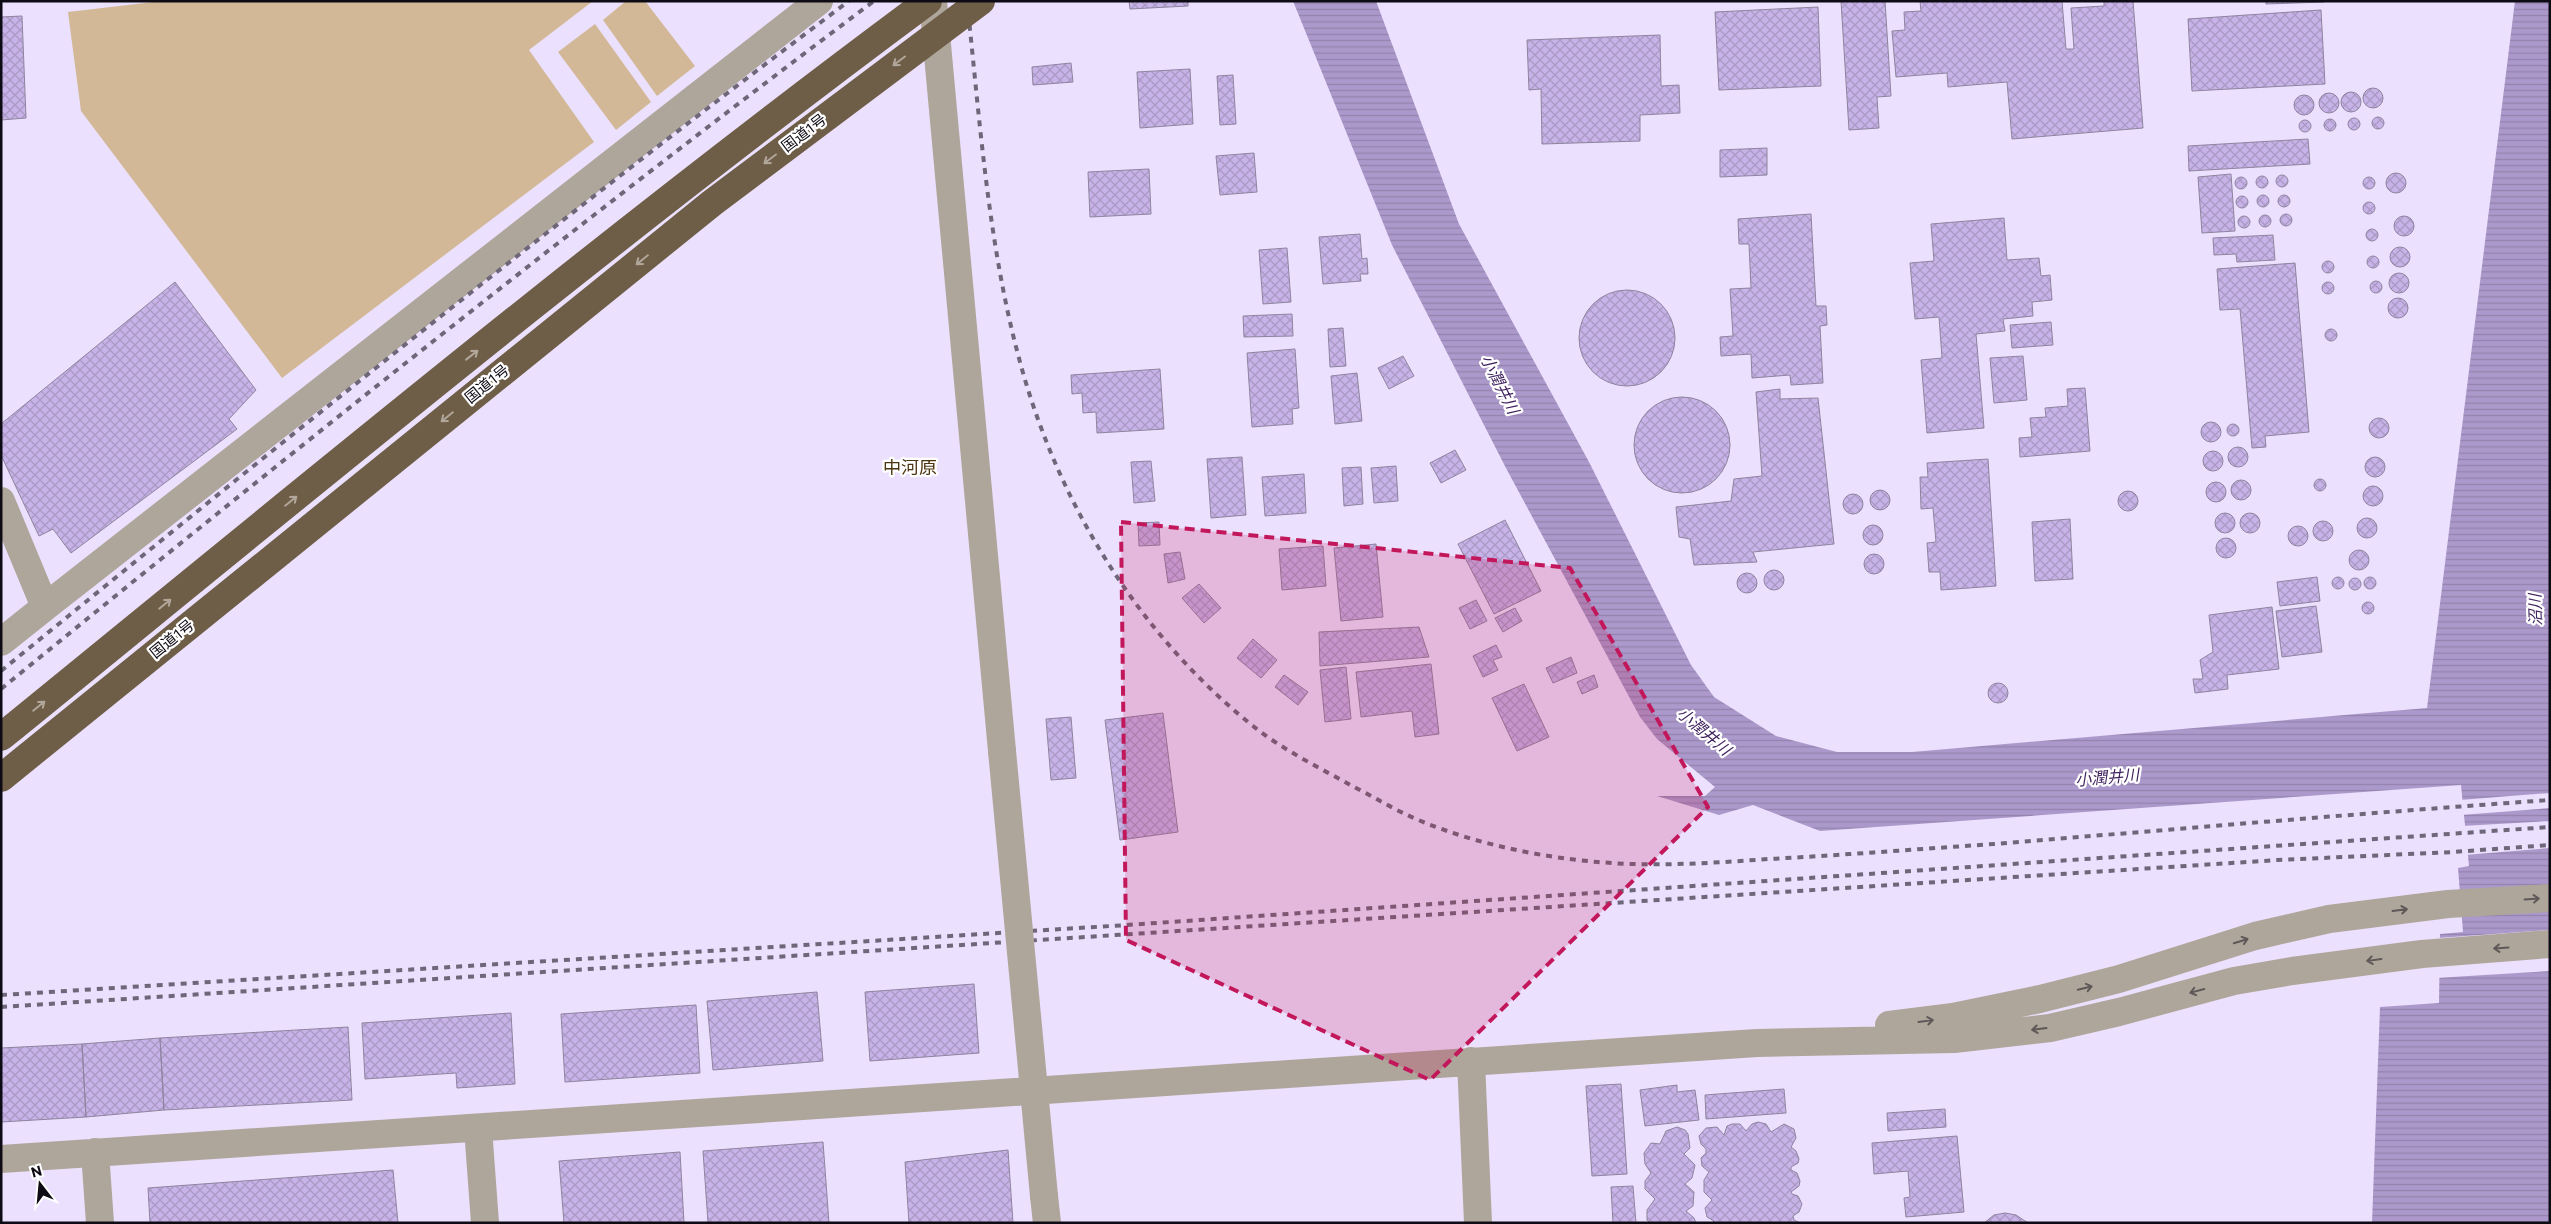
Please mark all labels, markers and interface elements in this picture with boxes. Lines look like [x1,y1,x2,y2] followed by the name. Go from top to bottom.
[892,56,906,66] one-way arrow
[777,110,829,155] street label: 国道1号
[764,154,777,165] one-way arrow
[636,254,649,265] one-way arrow
[465,350,479,360] one-way arrow
[1477,351,1524,418] water label: 小潤井川
[461,360,512,406] street label: 国道1号
[441,411,454,422] one-way arrow
[883,456,937,478] district label: 中河原
[285,496,298,507] one-way arrow
[2524,592,2545,626] water label: 沼川
[158,598,171,609] one-way arrow
[146,615,197,661] street label: 国道1号
[32,700,45,711] one-way arrow
[1674,703,1736,760] water label: 小潤井川
[2074,764,2142,789] water label: 小潤井川
[2523,894,2539,903] one-way arrow
[2392,905,2408,915] one-way arrow
[2233,936,2248,945] one-way arrow
[2493,943,2509,952] one-way arrow
[2366,955,2382,965] one-way arrow
[2077,983,2093,992] one-way arrow
[2189,987,2205,997] one-way arrow
[1918,1015,1934,1025] one-way arrow
[2031,1024,2047,1034] one-way arrow
[15,1159,65,1209] north arrow
[29,1161,44,1181] text: N

